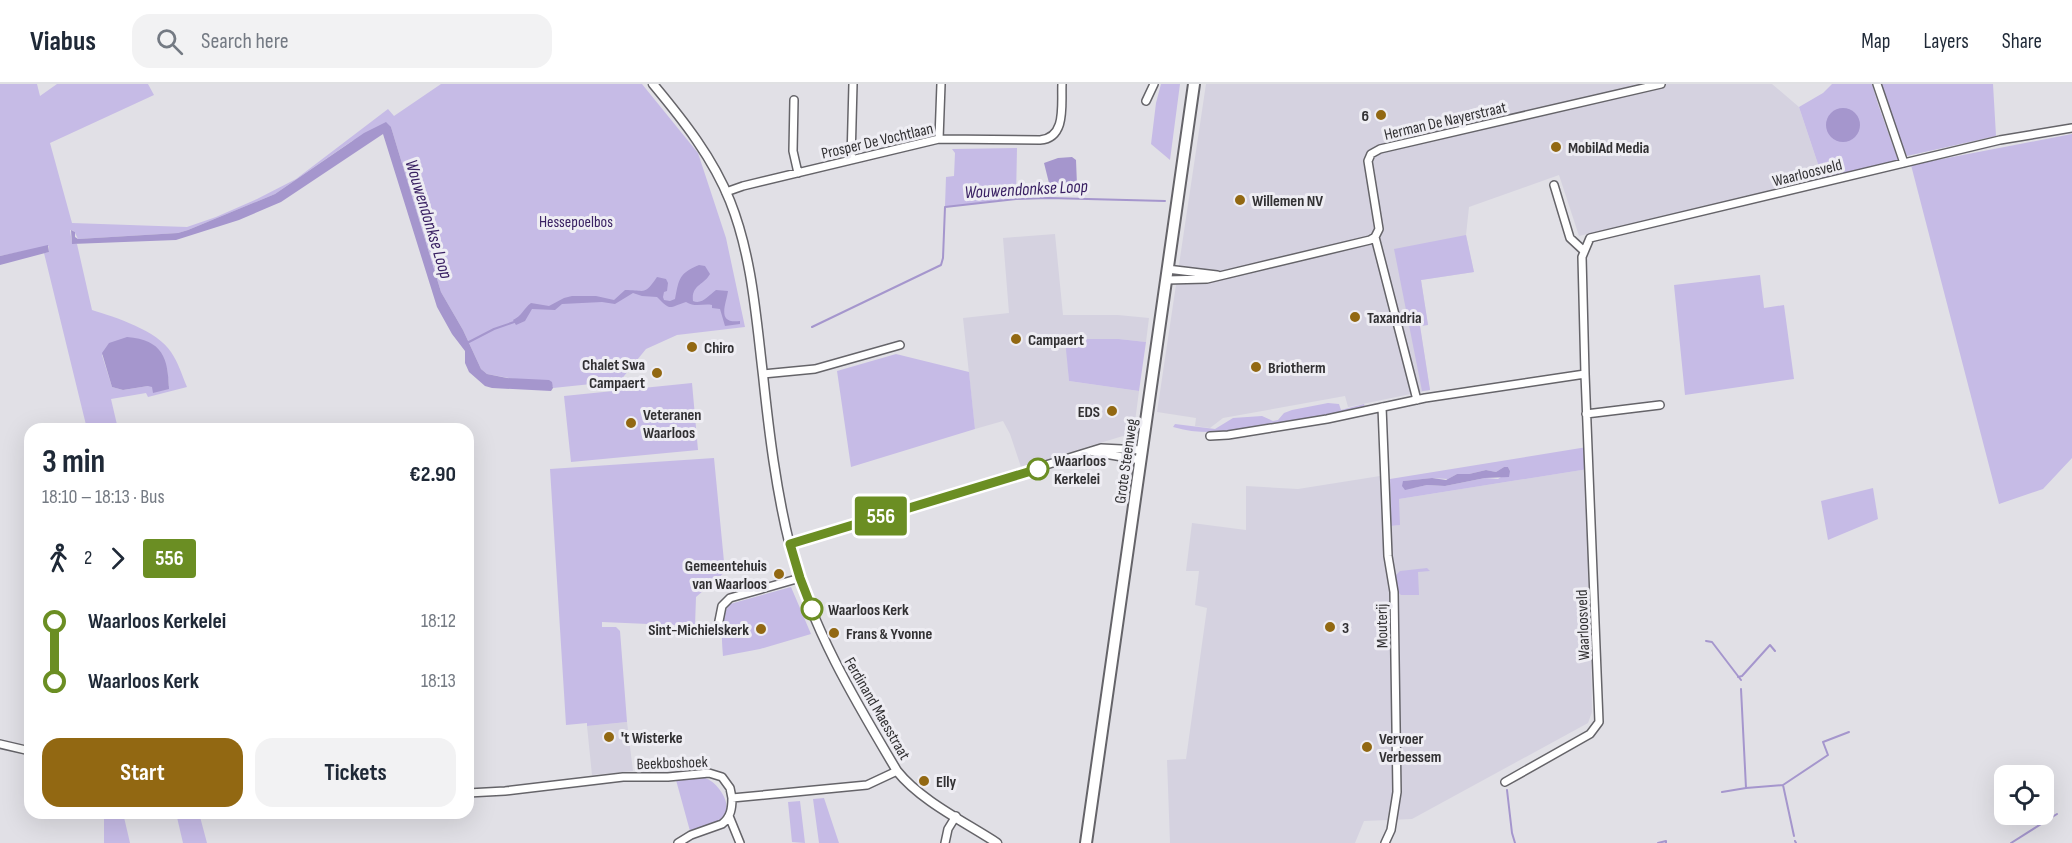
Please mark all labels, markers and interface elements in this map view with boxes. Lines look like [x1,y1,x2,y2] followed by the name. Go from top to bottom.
[132,14,552,68] search box
[30,25,96,58] text: Viabus
[153,25,186,58] icon: search
[201,28,288,55] text: Search here
[1861,29,1890,54] text: Map
[1923,29,1969,54] text: Layers
[2002,29,2042,54] text: Share
[1382,98,1508,145] street label: Herman De Nayerstraat
[1361,107,1369,126] place label: 6
[1374,108,1388,122] marker: 6
[820,119,935,164] street label: Prosper De Vochtlaan
[1568,139,1649,158] place label: MobilAd Media
[1549,140,1563,154] marker: MobilAd Media
[1771,156,1844,191] street label: Waarloosveld
[400,157,457,282] water label: Wouwendonkse Loop
[964,176,1089,203] water label: Wouwendonkse Loop
[1252,192,1323,211] place label: Willemen NV
[1233,193,1247,207] marker: Willemen NV
[539,213,613,232] park label: Hessepoelbos
[1367,309,1421,328] place label: Taxandria
[1348,310,1362,324] marker: Taxandria
[1028,331,1084,350] place label: Campaert
[1009,332,1023,346] marker: Campaert
[704,339,734,358] place label: Chiro
[685,340,699,354] marker: Chiro
[582,356,645,393] place label: Chalet Swa Campaert
[1268,359,1326,378] place label: Briotherm
[1249,360,1263,374] marker: Briotherm
[650,366,664,380] marker: Chalet Swa Campaert
[1078,403,1100,422] place label: EDS
[1105,404,1119,418] marker: EDS
[643,406,701,443] place label: Veteranen Waarloos
[624,416,638,430] marker: Veteranen Waarloos
[1111,417,1142,505] street label: Grote Steenweg
[42,442,105,482] text: 3 min
[1054,452,1106,489] place label: Waarloos Kerkelei
[1027,458,1049,480] marker: Waarloos Kerkelei
[409,461,456,488] text: €2.90
[42,485,165,509] text: 18:10 – 18:13 · Bus
[846,496,916,536] line badge: 556
[867,504,895,529] text: 556
[42,542,75,575] icon: walk
[101,542,134,575] icon: forward
[84,546,92,570] text: 2
[155,546,184,571] text: 556
[685,557,767,594] place label: Gemeentehuis van Waarloos
[772,567,786,581] marker: Gemeentehuis van Waarloos
[1573,589,1594,661] street label: Waarloosveld
[801,598,823,620] marker: Waarloos Kerk
[828,601,909,620] place label: Waarloos Kerk
[1373,603,1392,648] street label: Mouterij
[88,608,226,635] text: Waarloos Kerkelei
[421,609,456,633] text: 18:12
[1342,619,1349,638] place label: 3
[1323,620,1337,634] marker: 3
[648,621,749,640] place label: Sint-Michielskerk
[754,622,768,636] marker: Sint-Michielskerk
[846,625,932,644] place label: Frans & Yvonne
[827,626,841,640] marker: Frans & Yvonne
[840,654,914,763] street label: Ferdinand Maesstraat
[88,668,199,695] text: Waarloos Kerk
[421,669,456,693] text: 18:13
[621,729,683,748] place label: 't Wisterke
[602,730,616,744] marker: 't Wisterke
[1379,730,1441,767] place label: Vervoer Verbessem
[42,738,243,807] button: Start
[255,738,456,807] button: Tickets
[1360,740,1374,754] marker: Vervoer Verbessem
[636,753,708,774] street label: Beekboshoek
[1994,765,2054,825] map controls
[1994,765,2054,825] button: locate
[936,773,956,792] place label: Elly
[917,774,931,788] marker: Elly

